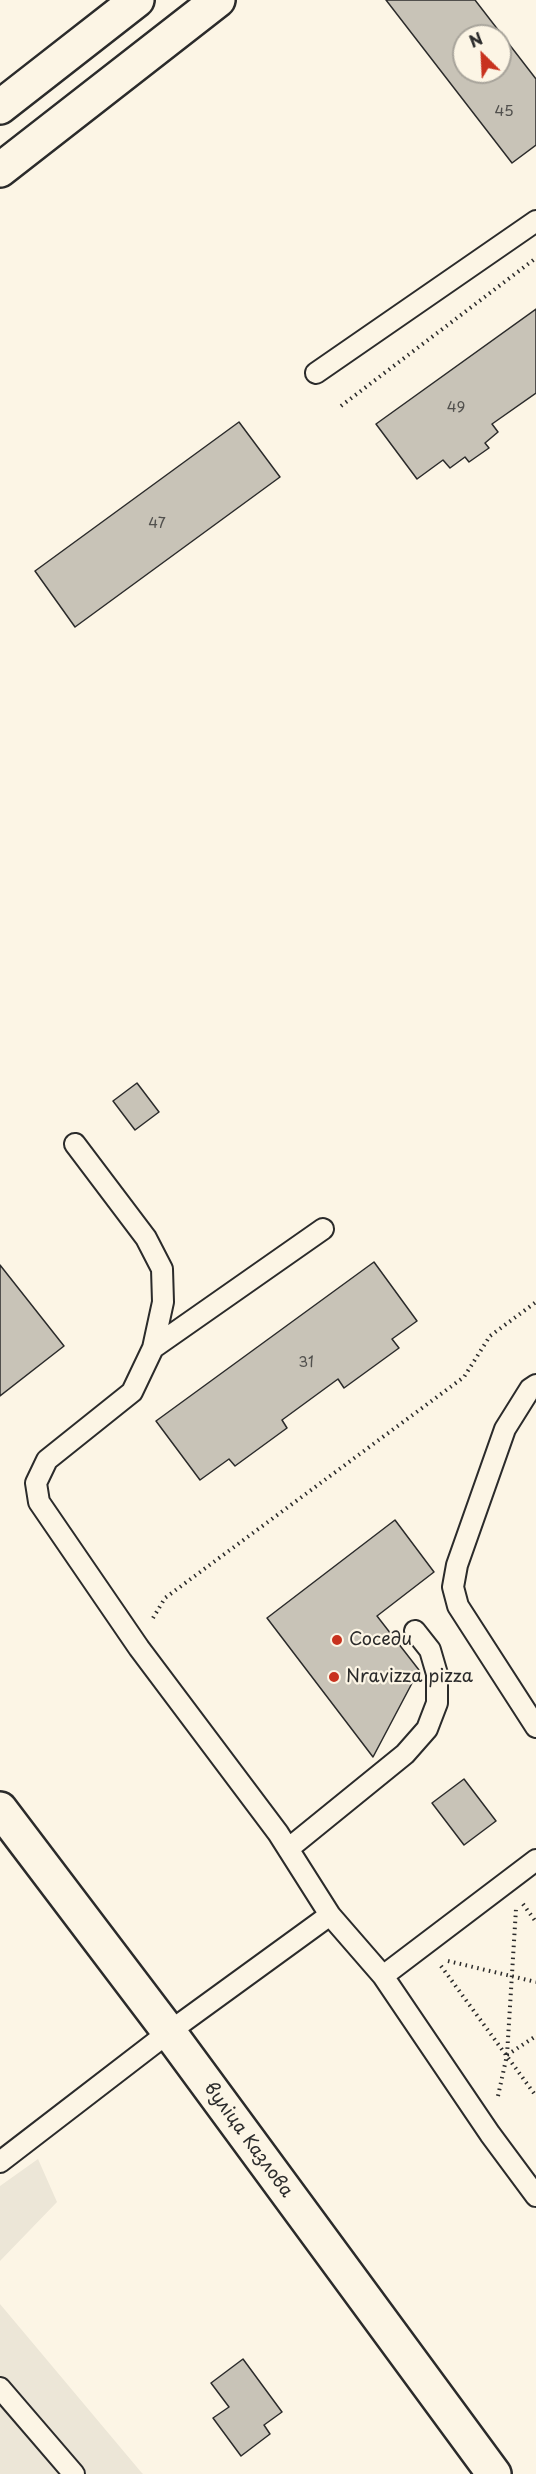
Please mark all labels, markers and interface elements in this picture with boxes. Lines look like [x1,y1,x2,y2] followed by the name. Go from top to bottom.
[452,24,512,84] north arrow
[465,26,486,53] text: N
[494,103,514,121] house number: 45
[447,399,465,417] house number: 49
[148,515,166,533] house number: 47
[298,1354,314,1372] house number: 31
[349,1629,412,1651] place label: Соседи
[330,1633,344,1647] marker: Соседи
[346,1666,473,1688] place label: Nravizza pizza
[327,1670,341,1684] marker: Nravizza pizza
[199,2078,297,2202] street label: вуліца Казлова

